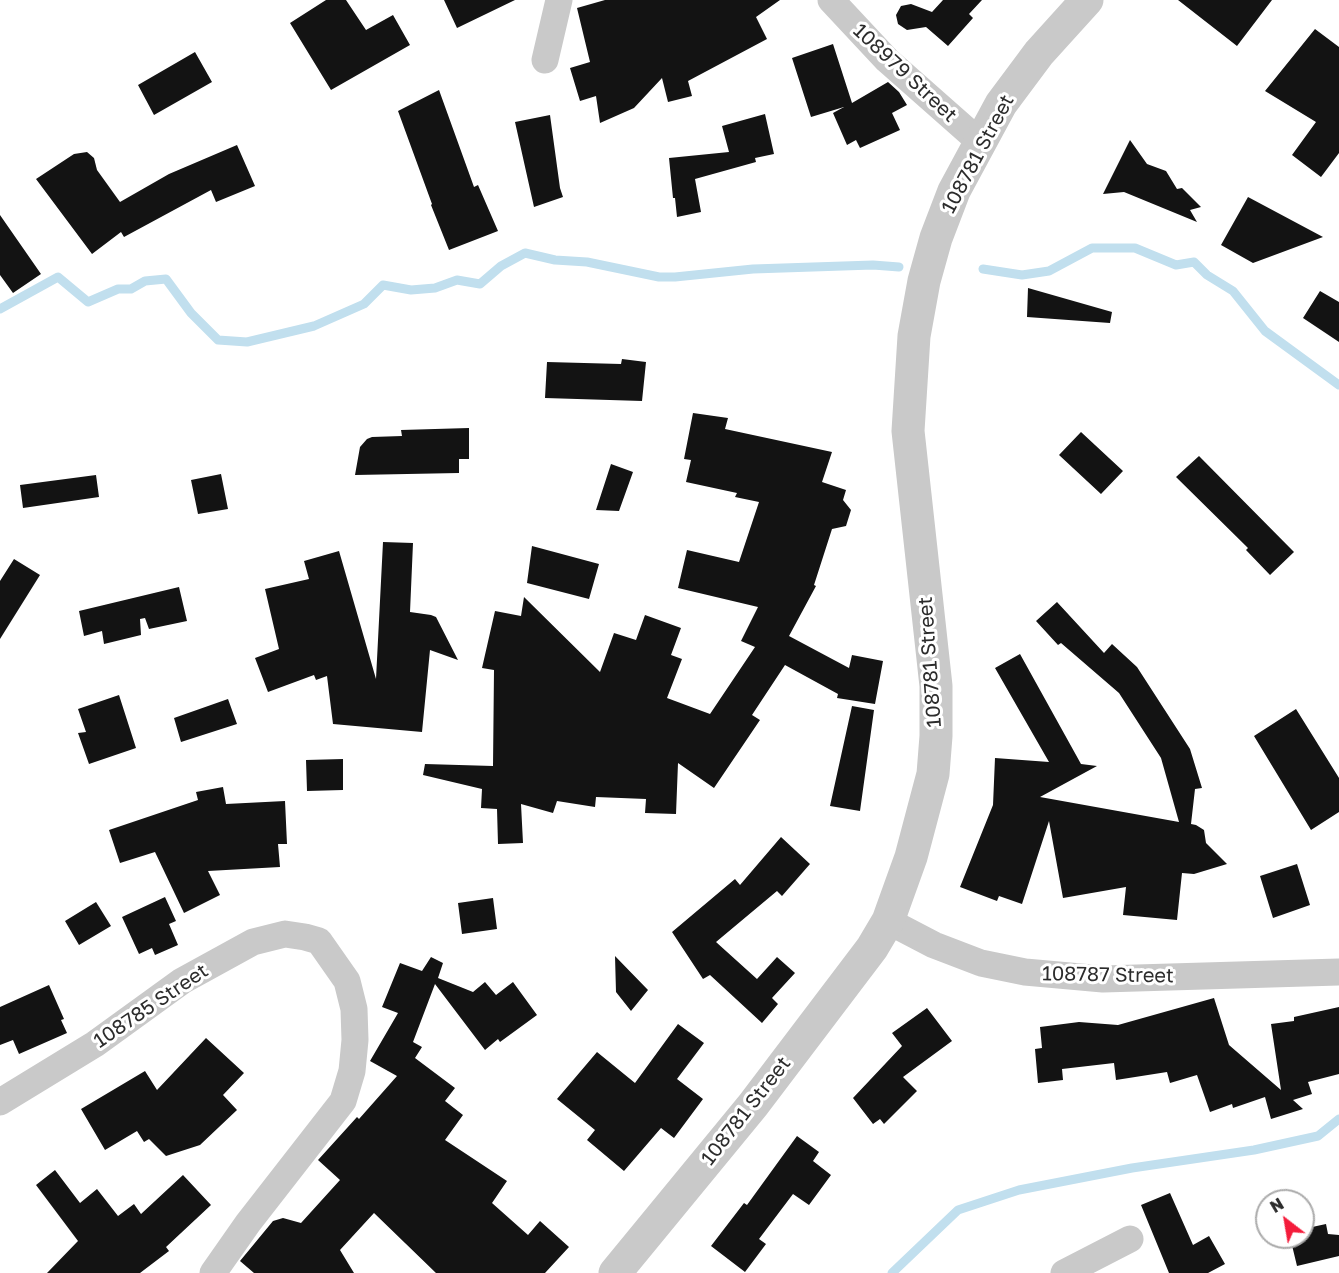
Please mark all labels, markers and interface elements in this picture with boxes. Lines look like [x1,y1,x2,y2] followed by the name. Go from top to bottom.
[848,19,962,127] street label: 108979 Street
[937,91,1019,217] street label: 108781 Street
[913,596,947,728] street label: 108781 Street
[89,959,213,1053] street label: 108785 Street
[1042,962,1174,988] street label: 108787 Street
[696,1052,796,1170] street label: 108781 Street
[1255,1189,1315,1249] north arrow
[1266,1194,1287,1217] text: N

